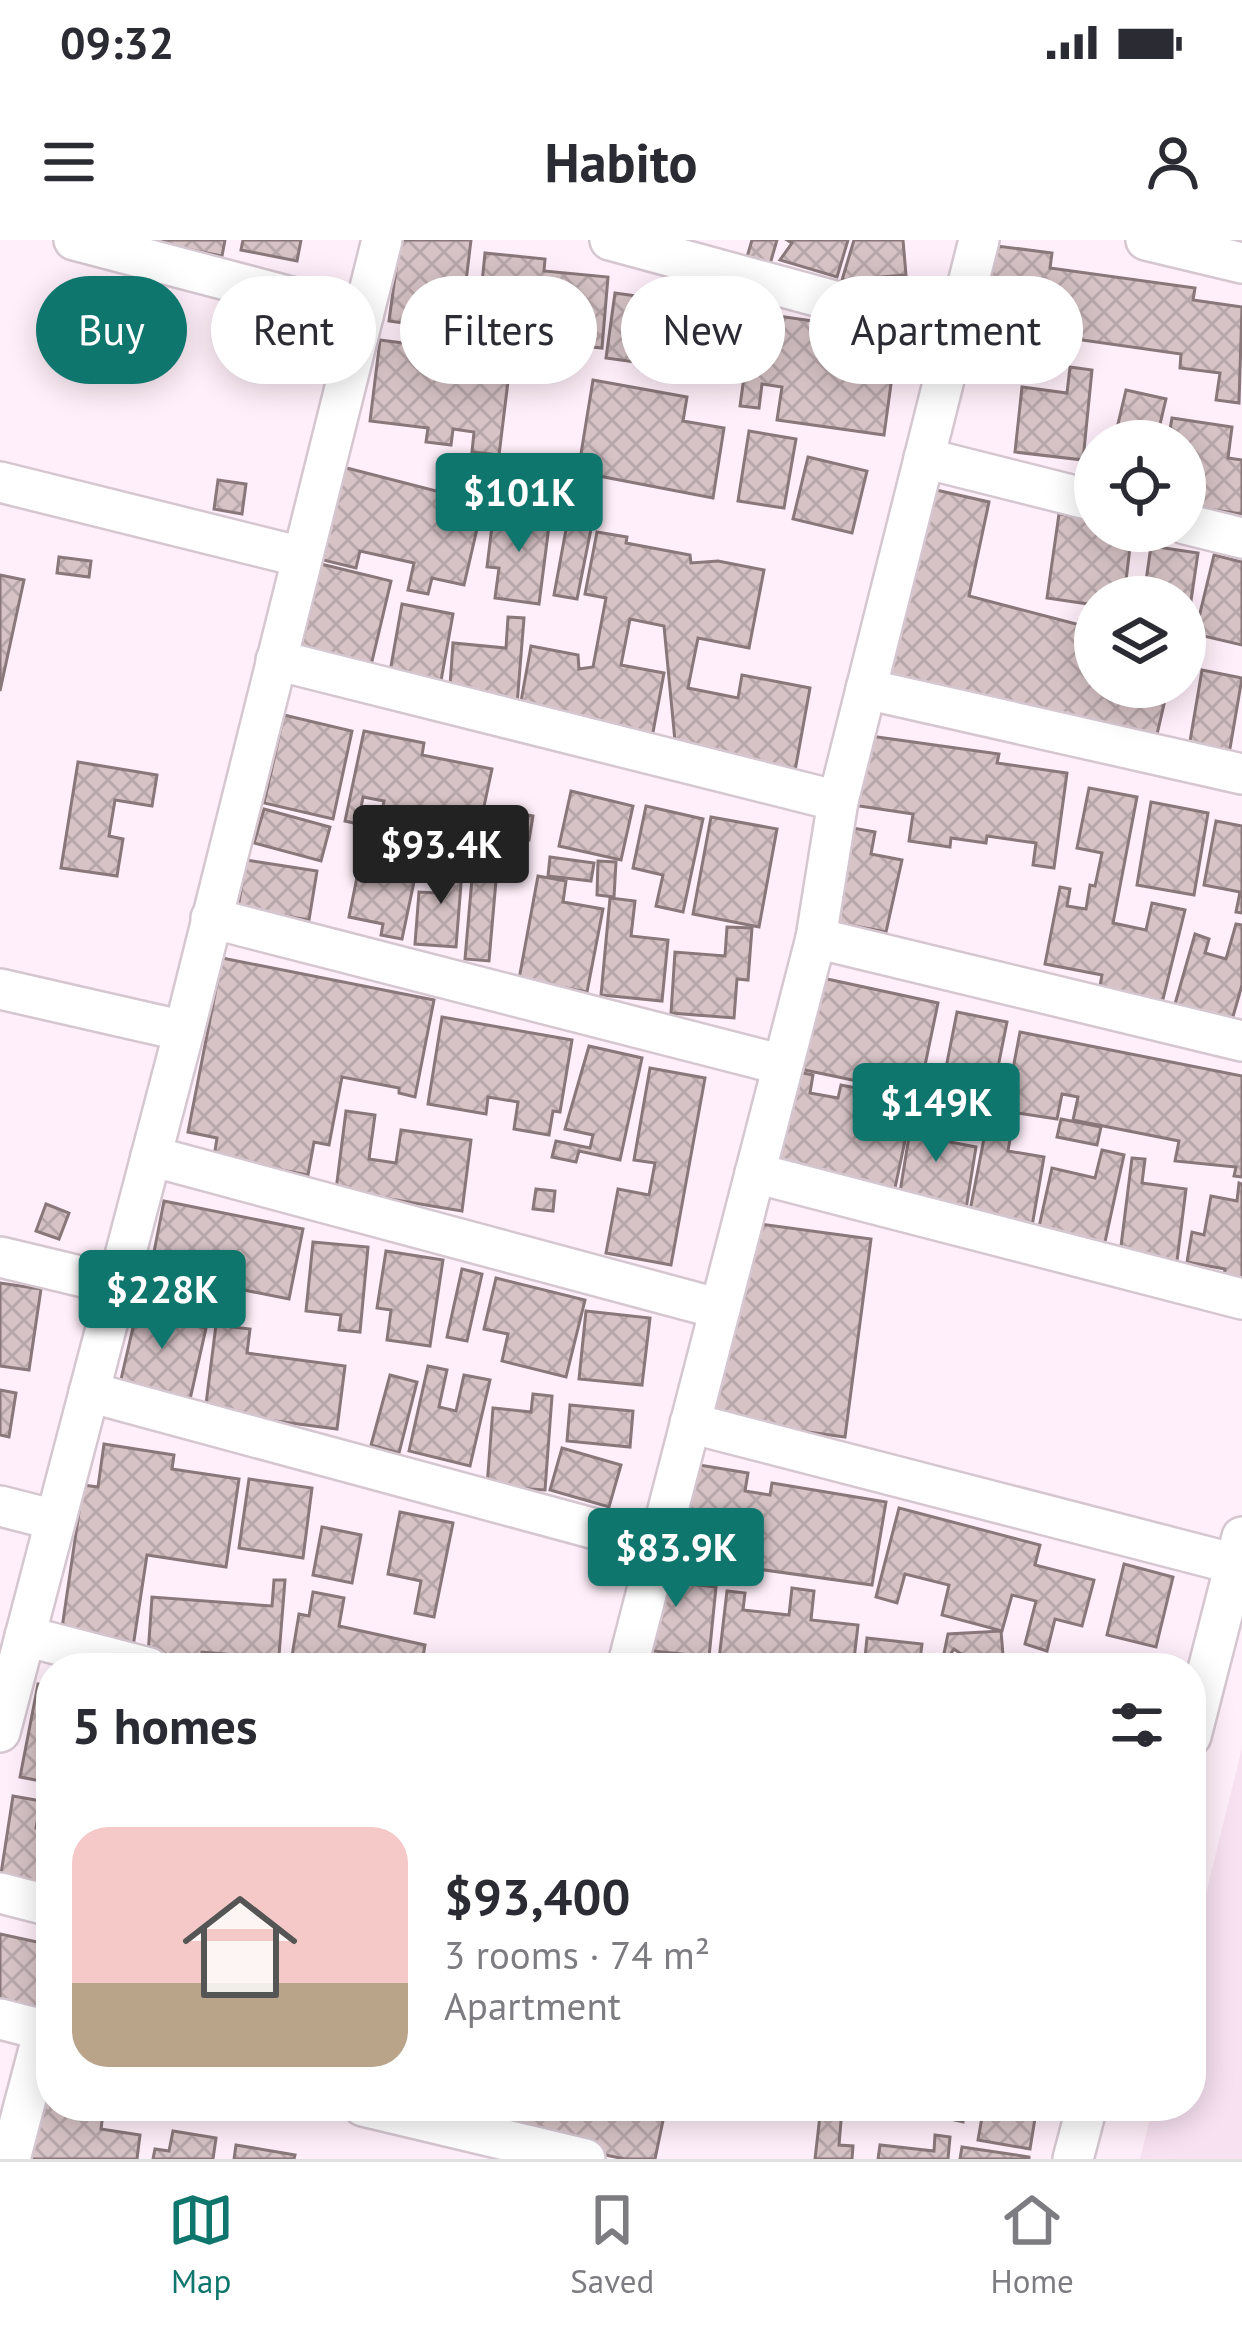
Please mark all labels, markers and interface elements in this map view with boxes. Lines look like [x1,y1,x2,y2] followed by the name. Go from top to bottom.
[60,13,174,71] text: 09:32
[545,127,697,197] text: Habito
[36,129,102,195] icon: menu
[1140,129,1206,195] icon: person
[36,276,187,384] chip: Buy
[211,276,376,384] chip: Rent
[400,276,597,384] chip: Filters
[621,276,785,384] chip: New
[809,276,1083,384] chip: Apartment
[1074,420,1206,708] map controls
[1074,420,1206,552] button: locate
[435,453,603,555] pin: $101K
[463,466,575,517] text: $101K
[1074,576,1206,708] button: layers
[343,805,539,907] pin: $93.4K
[380,818,502,869] text: $93.4K
[852,1063,1020,1165] pin: $149K
[880,1076,992,1127] text: $149K
[78,1250,246,1352] pin: $228K
[106,1263,218,1314] text: $228K
[578,1508,774,1610] pin: $83.9K
[615,1521,737,1572] text: $83.9K
[72,1692,258,1758] text: 5 homes
[1104,1692,1170,1758] icon: filters
[444,1863,630,1929] text: $93,400
[168,1875,312,2019] icon: home
[444,1929,710,1980] text: 3 rooms · 74 m²
[444,1980,621,2031] text: Apartment
[168,2187,234,2302] tab: Map
[570,2187,654,2302] tab: Saved
[990,2187,1074,2302] tab: Home

